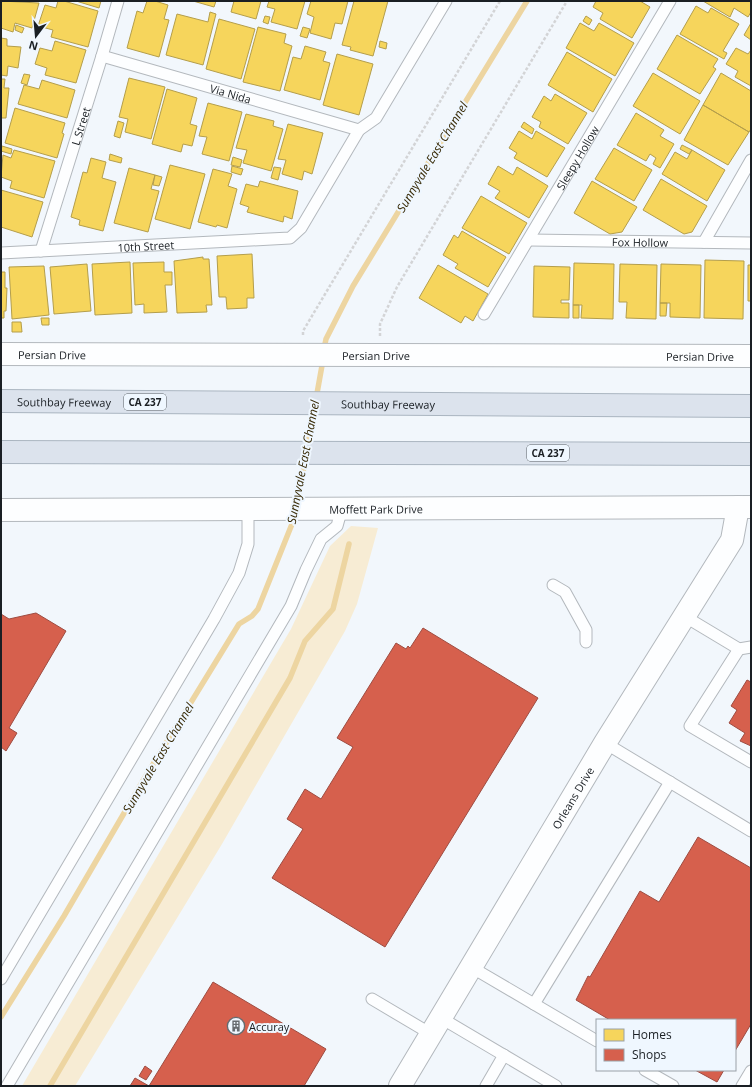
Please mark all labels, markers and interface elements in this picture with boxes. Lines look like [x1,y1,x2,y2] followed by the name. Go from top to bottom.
[16,16,56,56] north arrow
[27,38,39,55] text: N
[208,80,253,106] street label: Via Nida
[392,98,472,215] water label: Sunnyvale East Channel
[67,105,93,147] street label: L Street
[552,122,602,192] street label: Sleepy Hollow
[612,234,669,249] street label: Fox Hollow
[117,237,175,254] street label: 10th Street
[18,347,86,362] street label: Persian Drive
[342,347,410,363] street label: Persian Drive
[666,348,734,363] street label: Persian Drive
[17,394,112,409] street label: Southbay Freeway
[124,394,166,410] road number: CA 237
[341,396,436,411] street label: Southbay Freeway
[283,398,324,525] water label: Sunnyvale East Channel
[527,445,569,461] road number: CA 237
[329,501,423,516] street label: Moffett Park Drive
[118,699,198,816] water label: Sunnyvale East Channel
[548,764,597,831] street label: Orleans Drive
[226,1016,246,1036] building icon: Accuray
[249,1019,290,1034] place label: Accuray
[596,1019,736,1071] legend
[632,1026,672,1043] text: Homes
[632,1046,667,1063] text: Shops

